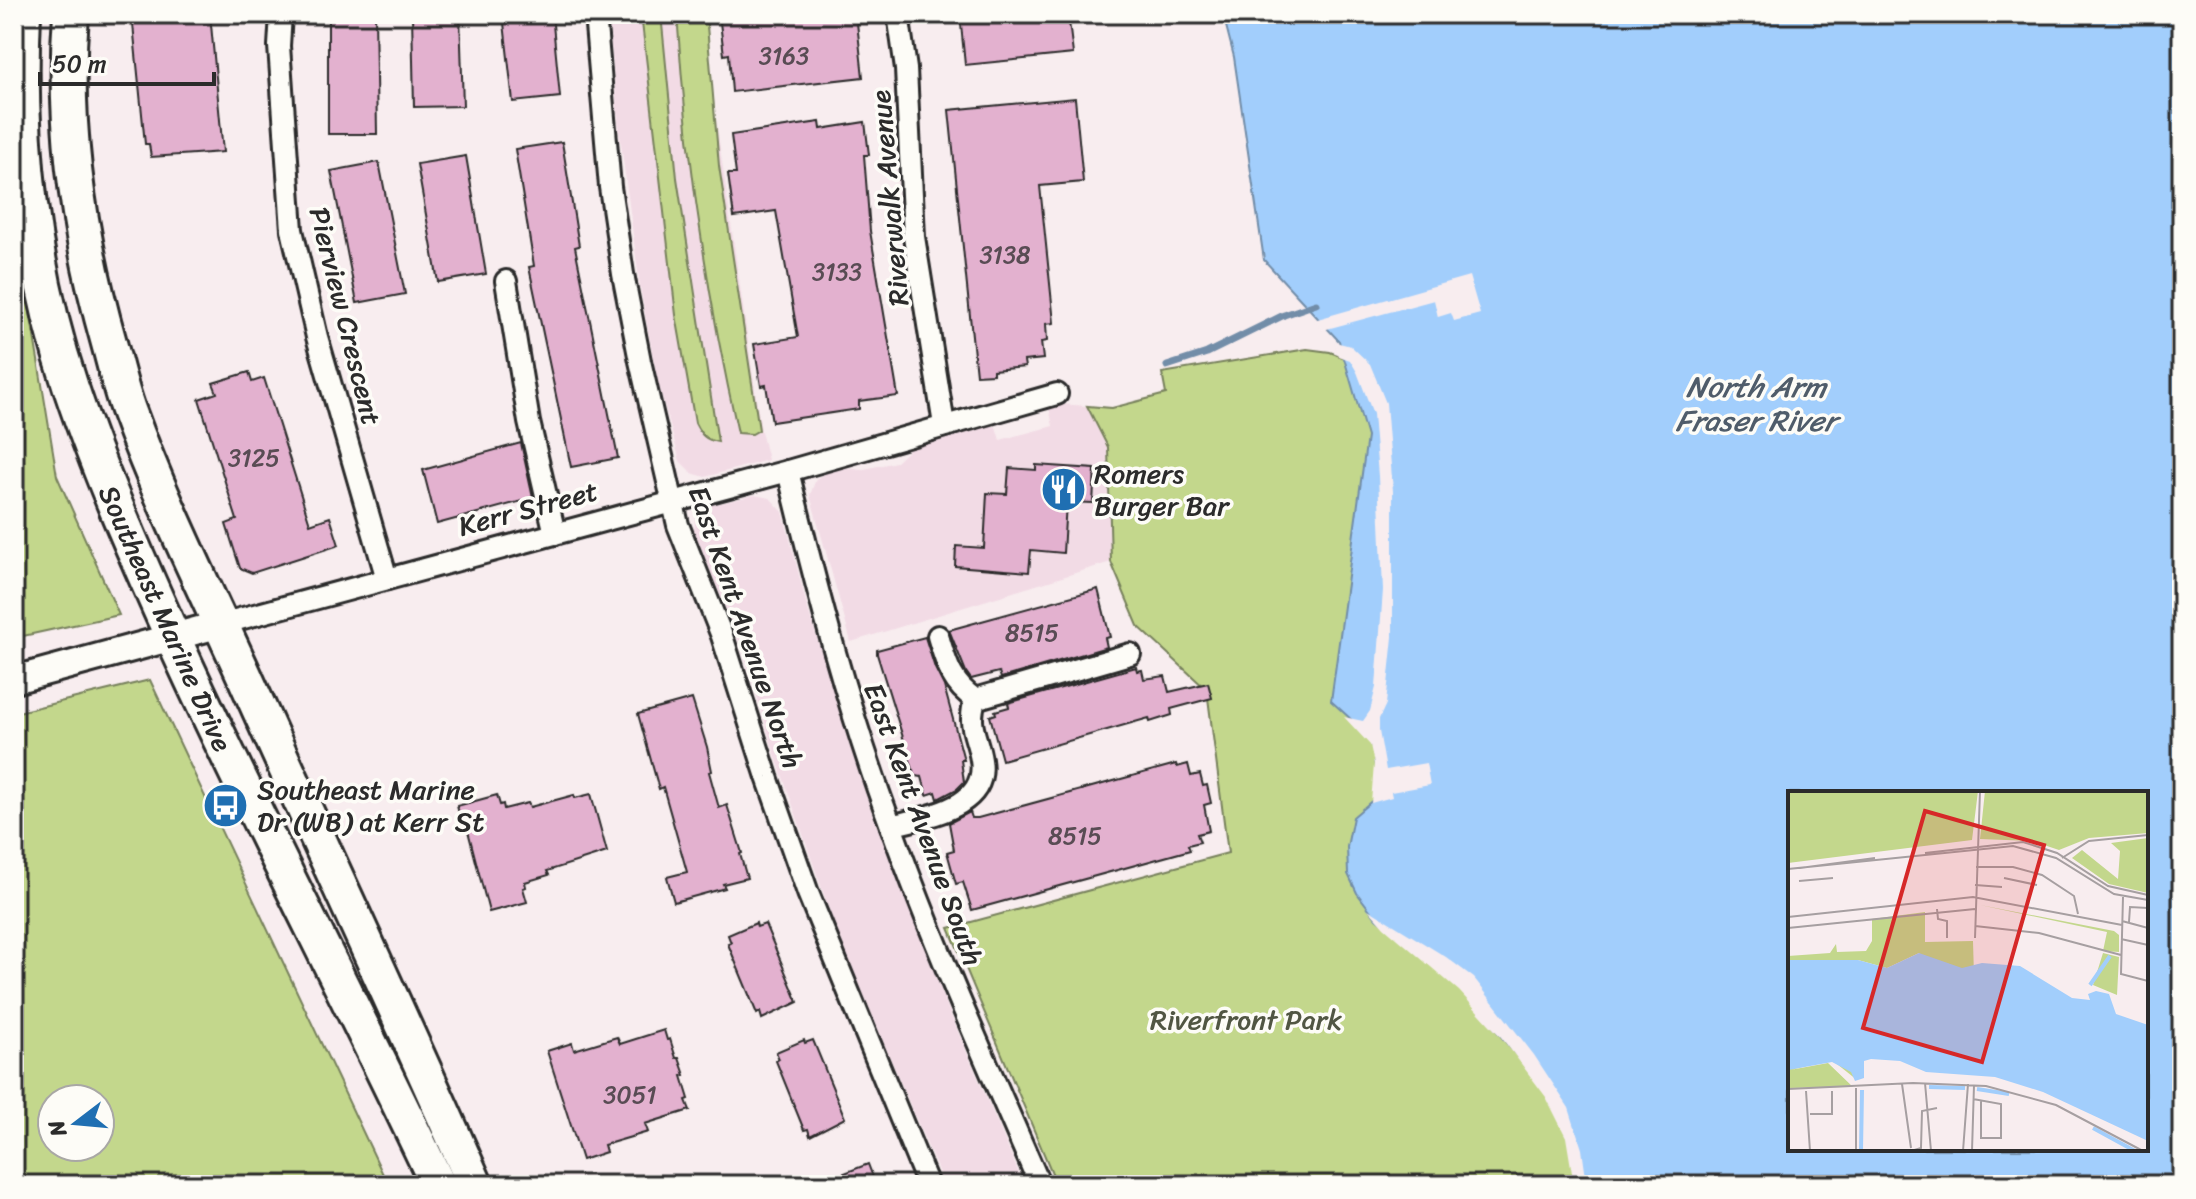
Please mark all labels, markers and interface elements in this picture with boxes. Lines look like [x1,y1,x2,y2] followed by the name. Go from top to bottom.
[759,35,809,77] house number: 3163
[40,36,214,86] scale bar
[52,43,107,85] text: 50 m
[856,88,923,308] street label: Riverwalk Avenue
[295,202,396,430] street label: Pierview Crescent
[979,234,1031,276] house number: 3138
[812,251,862,293] house number: 3133
[1675,360,1842,448] water label: North Arm Fraser River
[228,437,280,479] house number: 3125
[1094,449,1230,530] place label: Romers Burger Bar
[1039,465,1087,513] restaurant icon: Romers Burger Bar
[453,466,604,551] street label: Kerr Street
[85,477,246,760] street label: Southeast Marine Drive
[674,479,817,775] street label: East Kent Avenue North
[1005,612,1059,654] house number: 8515
[850,676,998,973] street label: East Kent Avenue South
[257,765,485,846] place label: Southeast Marine Dr (WB) at Kerr St
[202,781,250,829] bus stop icon: Southeast Marine Dr (WB) at Kerr St
[1788,791,2148,1151] inset map
[1048,815,1102,857] house number: 8515
[1150,995,1342,1044] park label: Riverfront Park
[603,1074,657,1116] house number: 3051
[36,1083,116,1163] north arrow
[36,1115,78,1142] text: N

